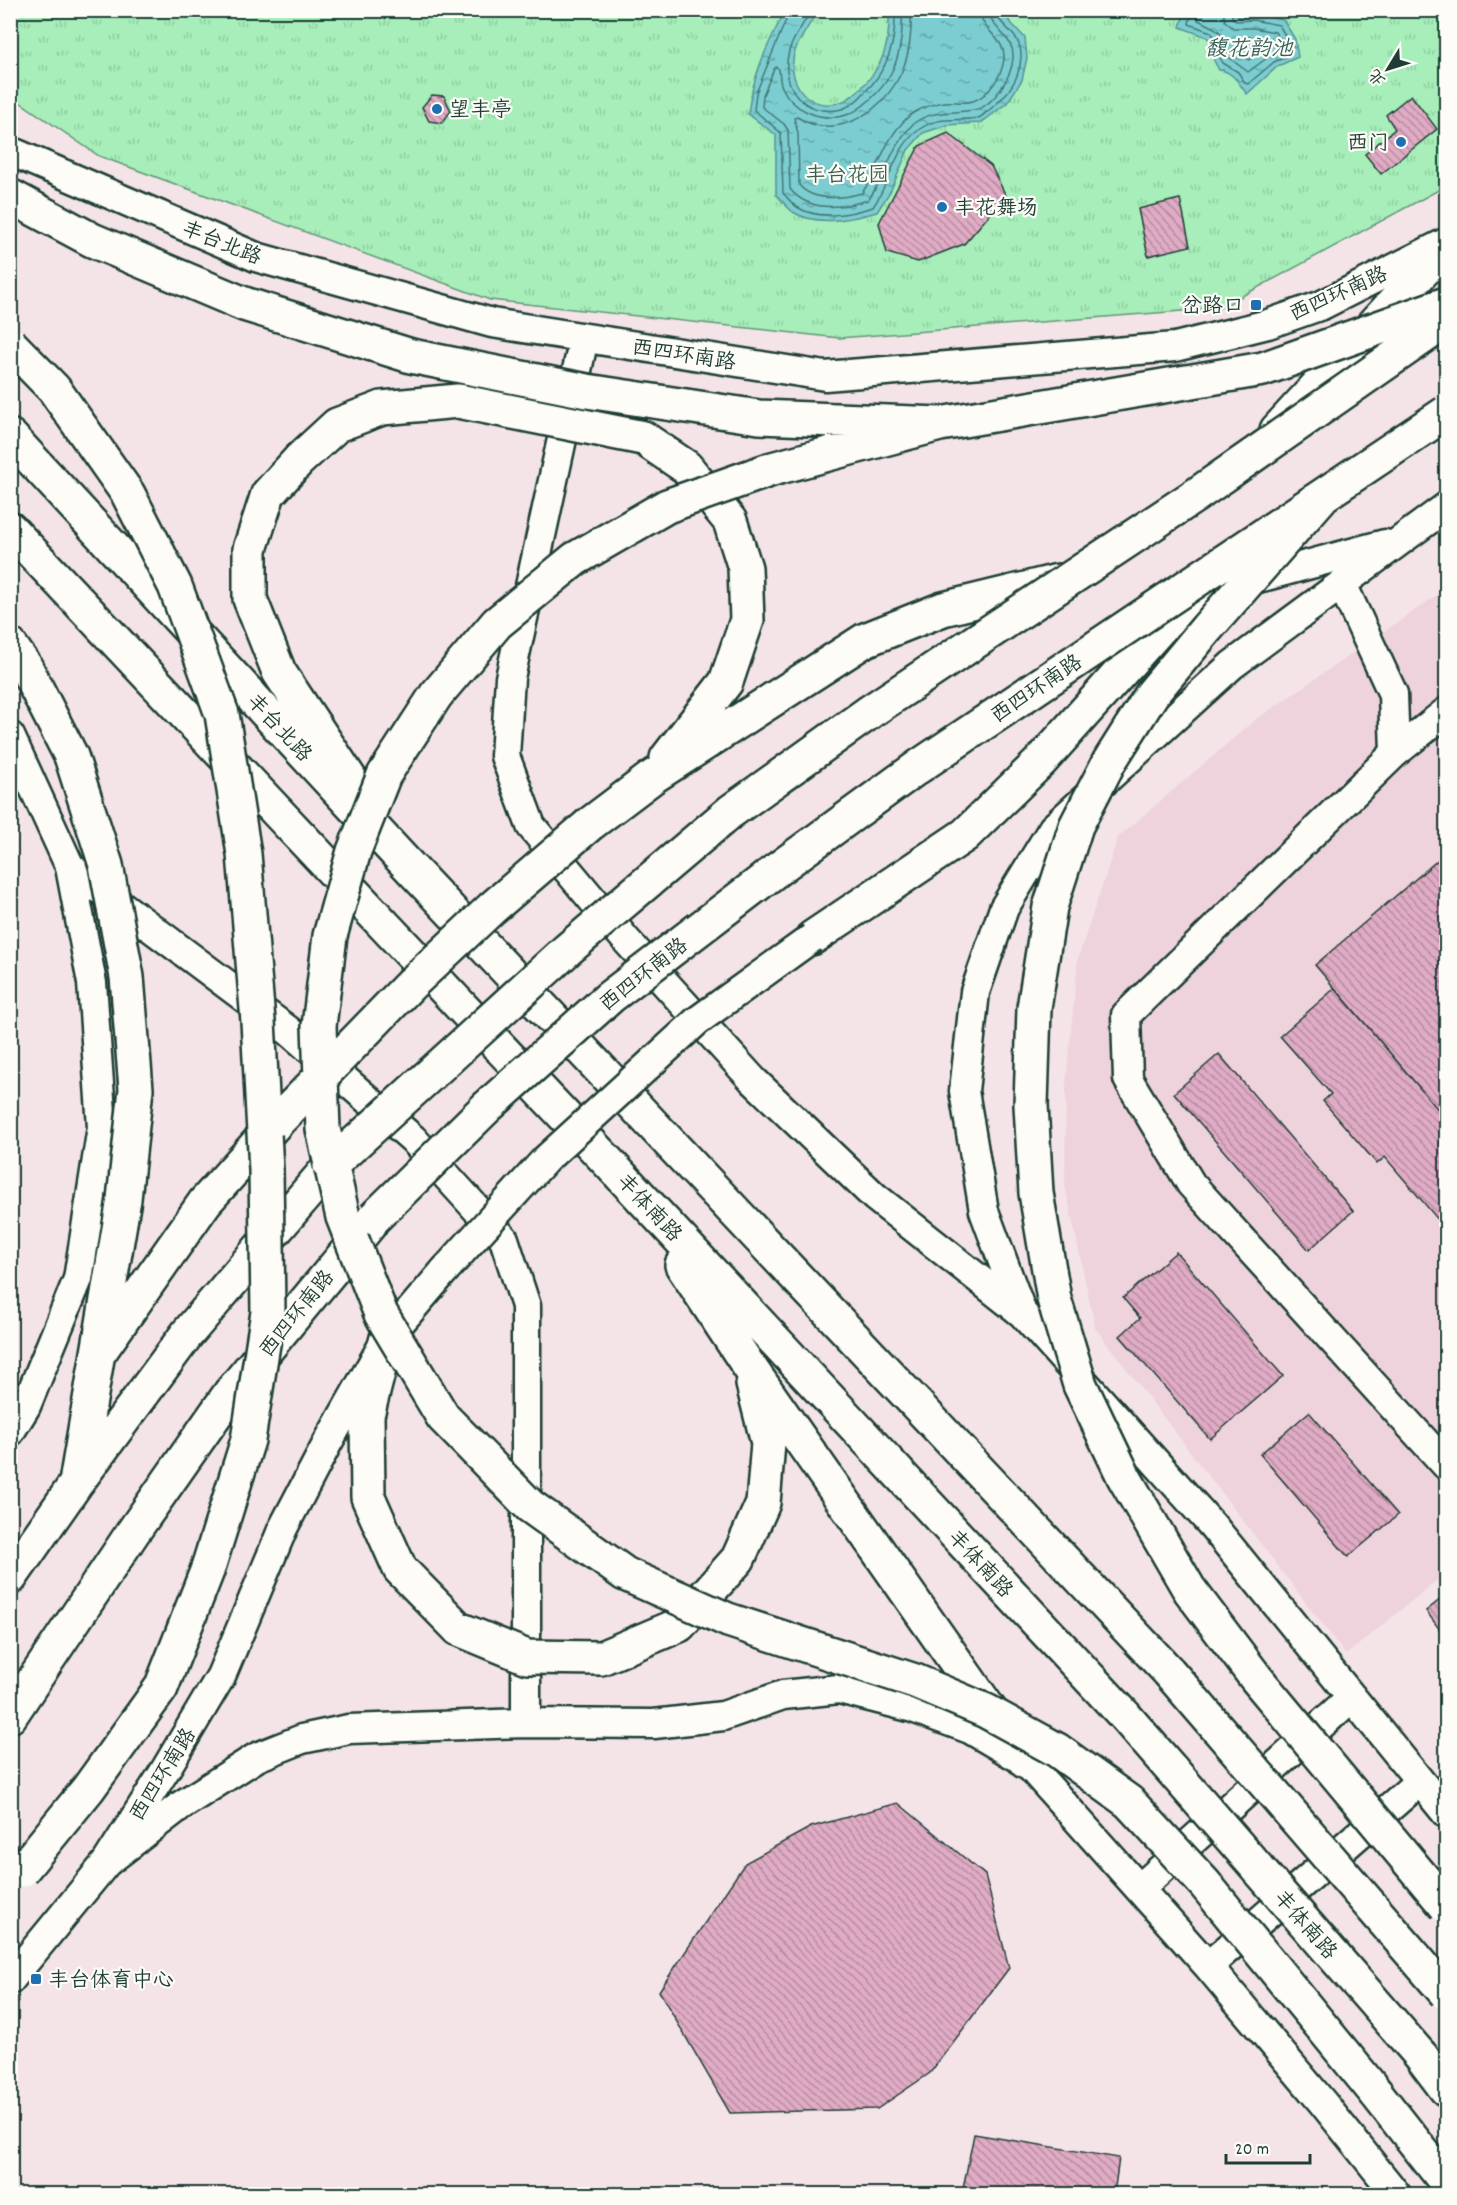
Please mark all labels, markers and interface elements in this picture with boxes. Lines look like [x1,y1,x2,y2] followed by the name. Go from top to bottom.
[1205,35,1294,66] water label: 馥花韵池
[1358,39,1418,99] north arrow
[1364,63,1392,90] text: 北
[449,97,512,127] place label: 望丰亭
[430,102,444,116] marker: 望丰亭
[1347,130,1389,160] place label: 西门
[1394,135,1408,149] marker: 西门
[805,162,889,192] park label: 丰台花园
[954,195,1038,225] place label: 丰花舞场
[935,200,949,214] marker: 丰花舞场
[176,215,265,274] street label: 丰台北路
[1285,261,1393,331] street label: 西四环南路
[1181,293,1244,323] place label: 岔路口
[1249,298,1263,312] marker: 岔路口
[629,334,738,380] street label: 西四环南路
[986,649,1090,732] street label: 西四环南路
[238,688,317,770] street label: 丰台北路
[594,932,695,1021] street label: 西四环南路
[608,1168,687,1250] street label: 丰体南路
[254,1265,343,1365] street label: 西四环南路
[939,1524,1018,1606] street label: 丰体南路
[124,1723,205,1828] street label: 西四环南路
[1265,1884,1343,1968] street label: 丰体南路
[48,1967,174,1997] place label: 丰台体育中心
[29,1972,43,1986] marker: 丰台体育中心
[1226,2127,1310,2165] scale bar
[1235,2138,1269,2163] text: 20 m

